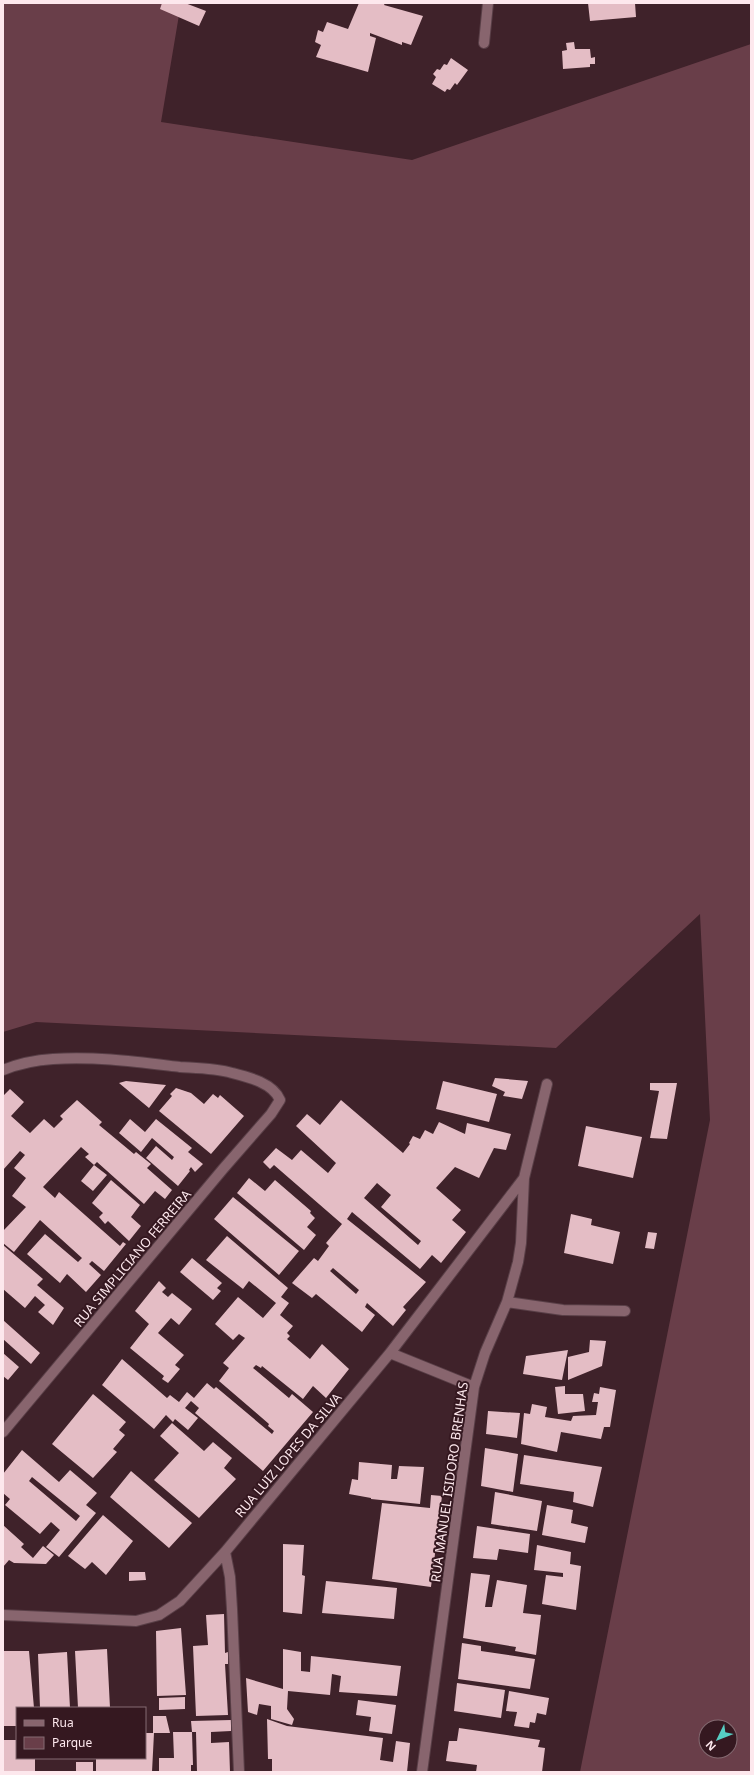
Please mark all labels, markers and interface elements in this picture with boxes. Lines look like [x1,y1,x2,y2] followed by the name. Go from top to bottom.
[69,1185,195,1330] street label: RUA SIMPLICIANO FERREIRA
[426,1381,472,1583] street label: RUA MANUEL ISIDORO BRENHAS
[230,1388,346,1521] street label: RUA LUIZ LOPES DA SILVA
[16,1707,146,1759] legend
[52,1714,74,1731] text: Rua
[698,1719,738,1759] north arrow
[52,1734,93,1751] text: Parque
[702,1738,719,1755] text: N

